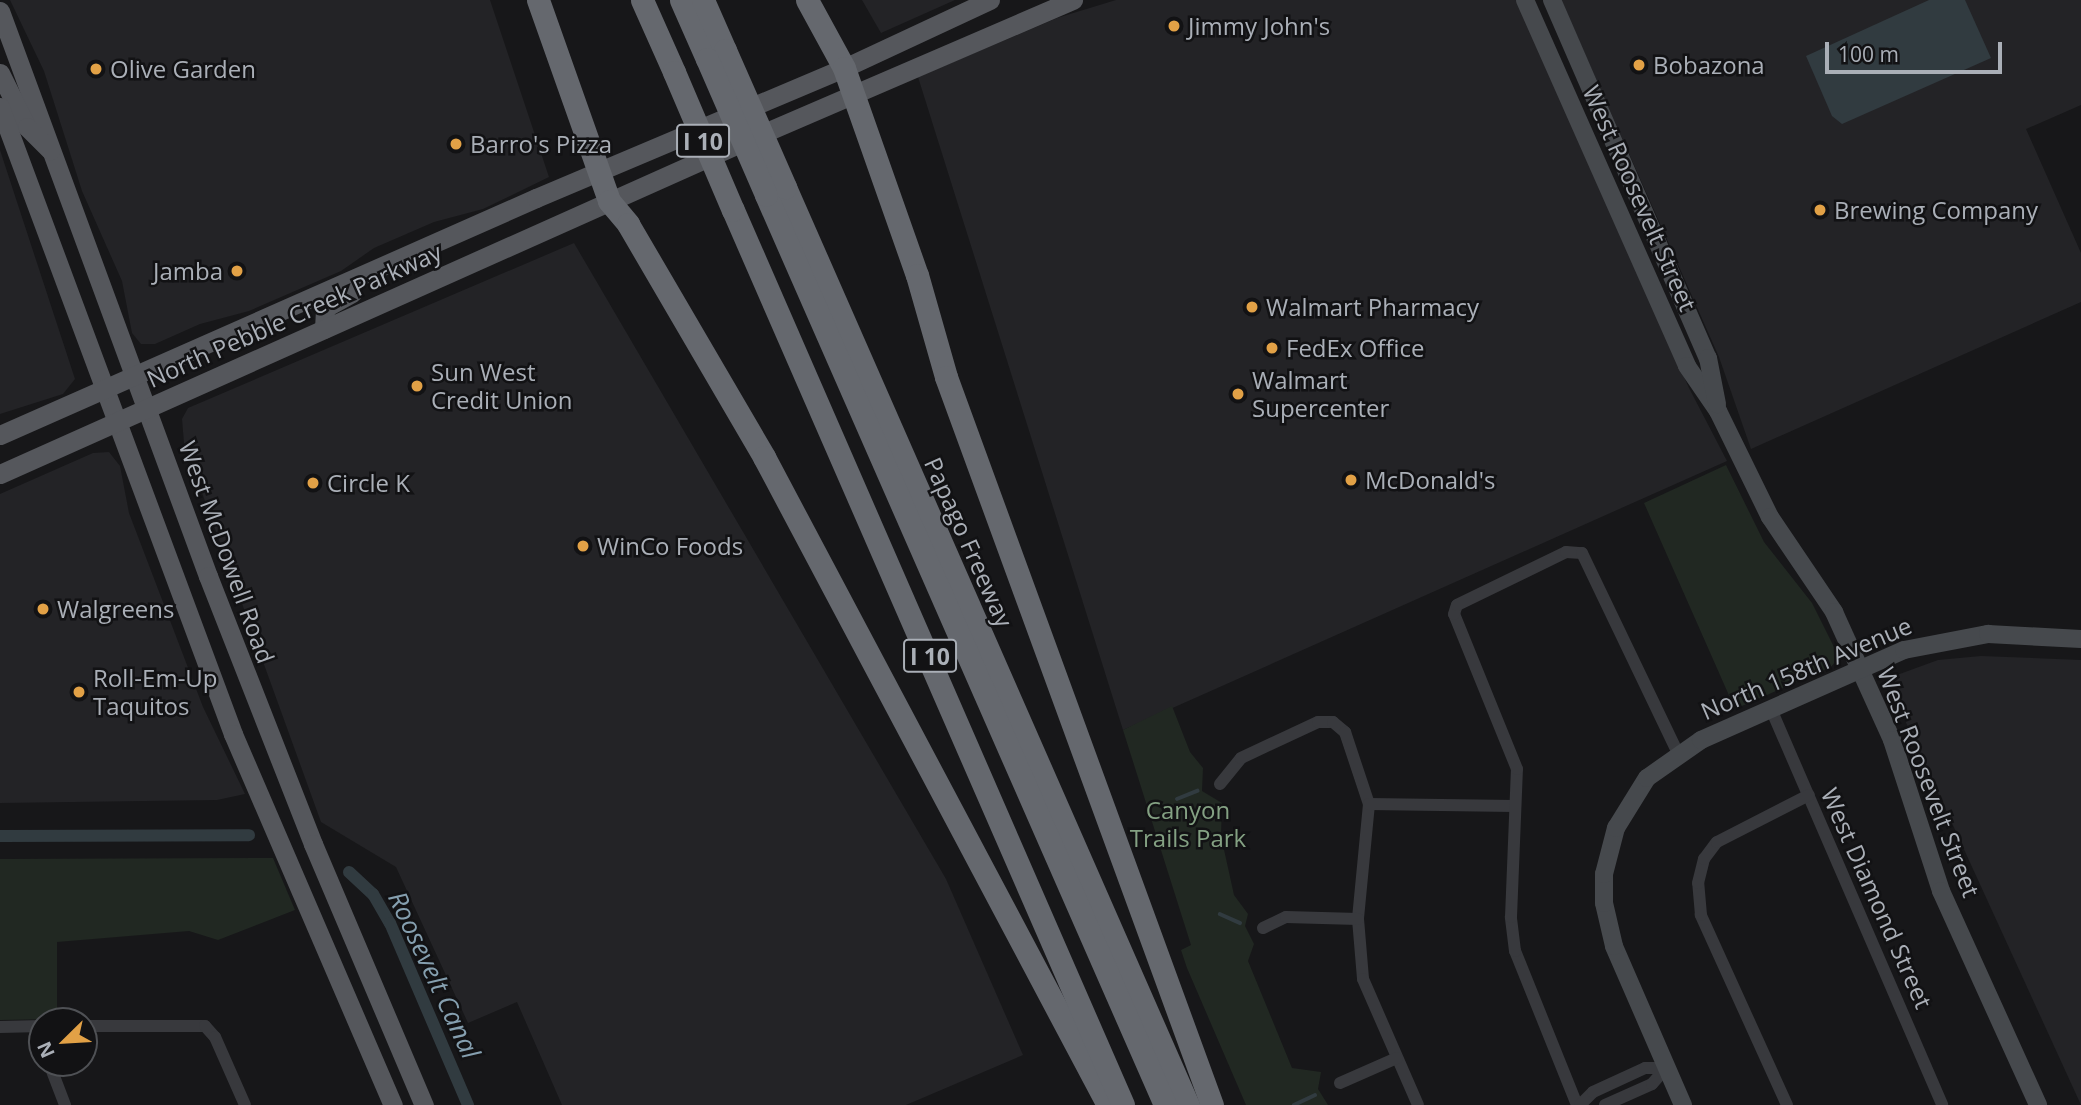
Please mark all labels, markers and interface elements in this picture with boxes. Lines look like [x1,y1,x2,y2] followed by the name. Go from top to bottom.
[1188,12,1330,40] place label: Jimmy John's
[1166,18,1182,34] marker: Jimmy John's
[1829,28,2006,72] scale bar
[1838,40,1899,68] text: 100 m
[1653,51,1765,79] place label: Bobazona
[110,55,256,83] place label: Olive Garden
[1631,57,1647,73] marker: Bobazona
[88,61,104,77] marker: Olive Garden
[1577,81,1703,315] street label: West Roosevelt Street
[675,122,731,160] road number: I 10
[470,130,612,158] place label: Barro's Pizza
[448,136,464,152] marker: Barro's Pizza
[1834,196,2038,224] place label: Brewing Company
[1812,202,1828,218] marker: Brewing Company
[142,237,446,393] street label: North Pebble Creek Parkway
[153,257,223,285] place label: Jamba
[229,263,245,279] marker: Jamba
[1266,293,1479,321] place label: Walmart Pharmacy
[1244,299,1260,315] marker: Walmart Pharmacy
[1286,334,1425,362] place label: FedEx Office
[1264,340,1280,356] marker: FedEx Office
[431,358,572,414] place label: Sun West Credit Union
[1252,366,1389,422] place label: Walmart Supercenter
[409,378,425,394] marker: Sun West Credit Union
[1230,386,1246,402] marker: Walmart Supercenter
[173,437,281,667] street label: West McDowell Road
[919,453,1019,631] street label: Papago Freeway
[1365,466,1495,494] place label: McDonald's
[327,469,410,497] place label: Circle K
[1343,472,1359,488] marker: McDonald's
[305,475,321,491] marker: Circle K
[597,532,743,560] place label: WinCo Foods
[575,538,591,554] marker: WinCo Foods
[57,595,175,623] place label: Walgreens
[35,601,51,617] marker: Walgreens
[1696,611,1916,725] street label: North 158th Avenue
[902,636,958,676] road number: I 10
[1872,663,1986,901] street label: West Roosevelt Street
[93,664,218,720] place label: Roll-Em-Up Taquitos
[71,684,87,700] marker: Roll-Em-Up Taquitos
[1815,783,1939,1013] street label: West Diamond Street
[1130,796,1246,852] park label: Canyon Trails Park
[382,886,486,1064] water label: Roosevelt Canal
[28,1007,98,1077] north arrow
[31,1037,61,1062] text: N

